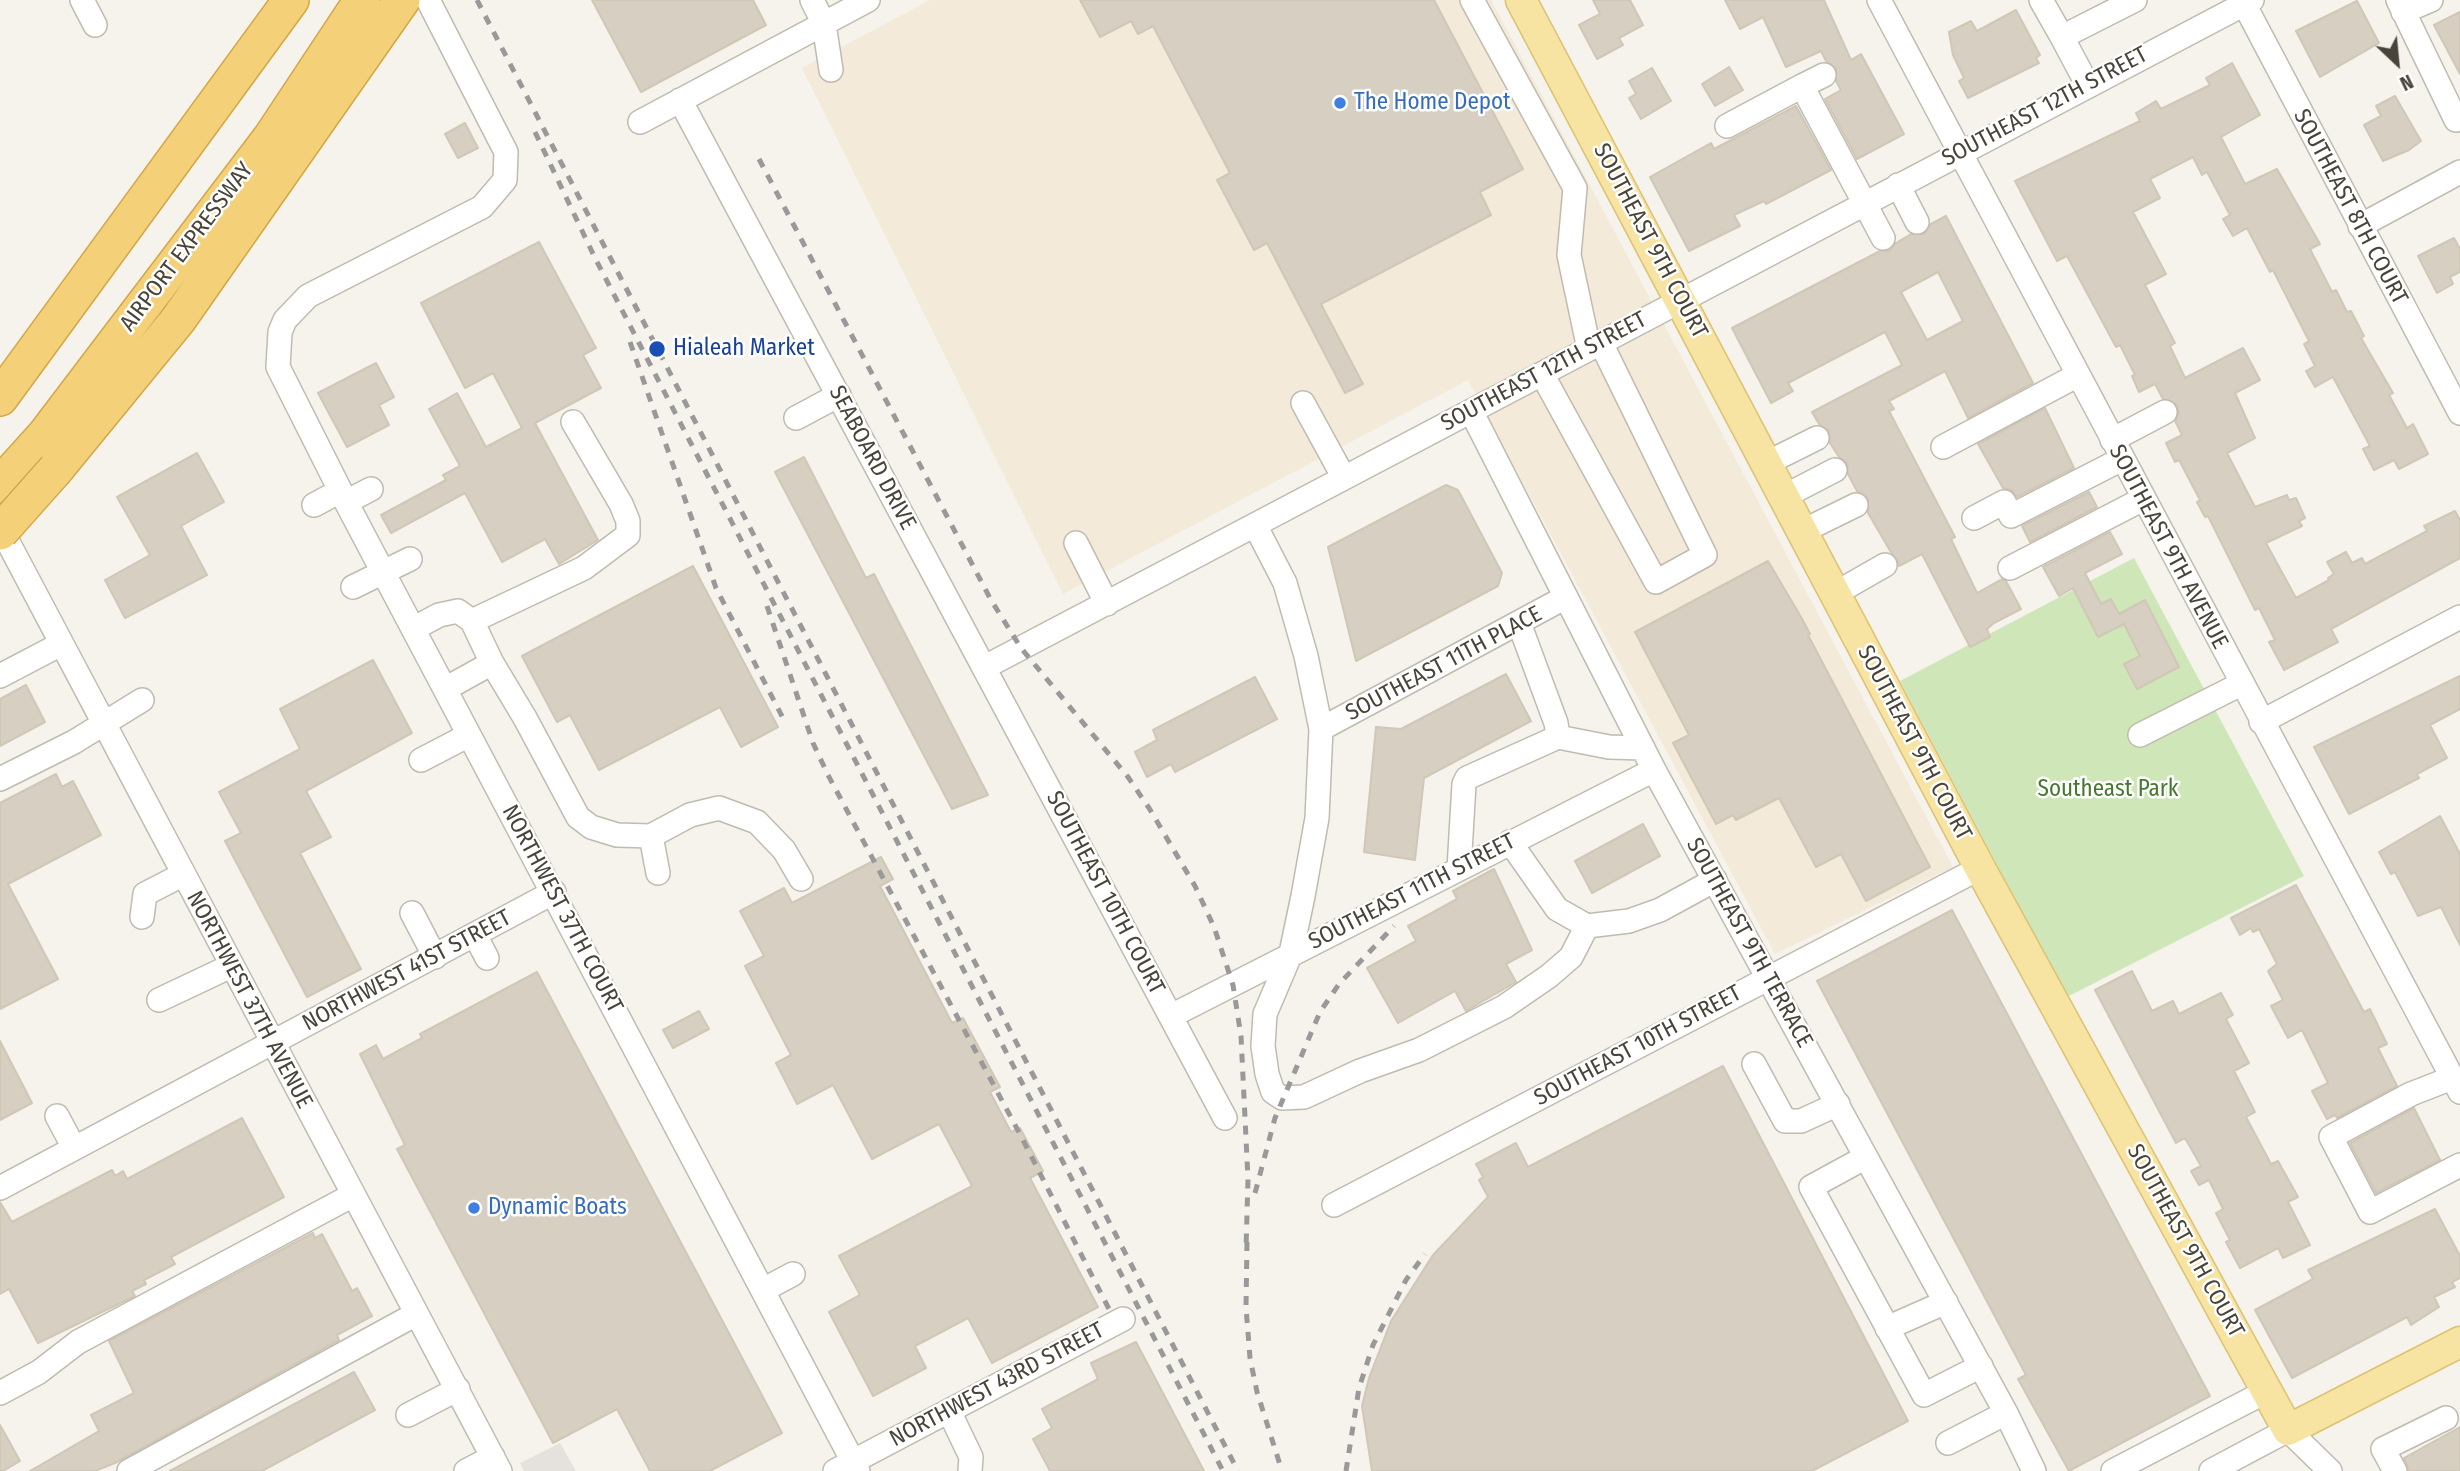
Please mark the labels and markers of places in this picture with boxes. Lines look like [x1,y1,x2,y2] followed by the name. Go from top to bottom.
[1354,89,1511,117] place label: The Home Depot
[1332,95,1348,111] marker: The Home Depot
[673,335,815,363] place label: Hialeah Market
[647,339,667,359] marker: Hialeah Market
[488,1194,627,1222] place label: Dynamic Boats
[466,1200,482,1216] marker: Dynamic Boats

